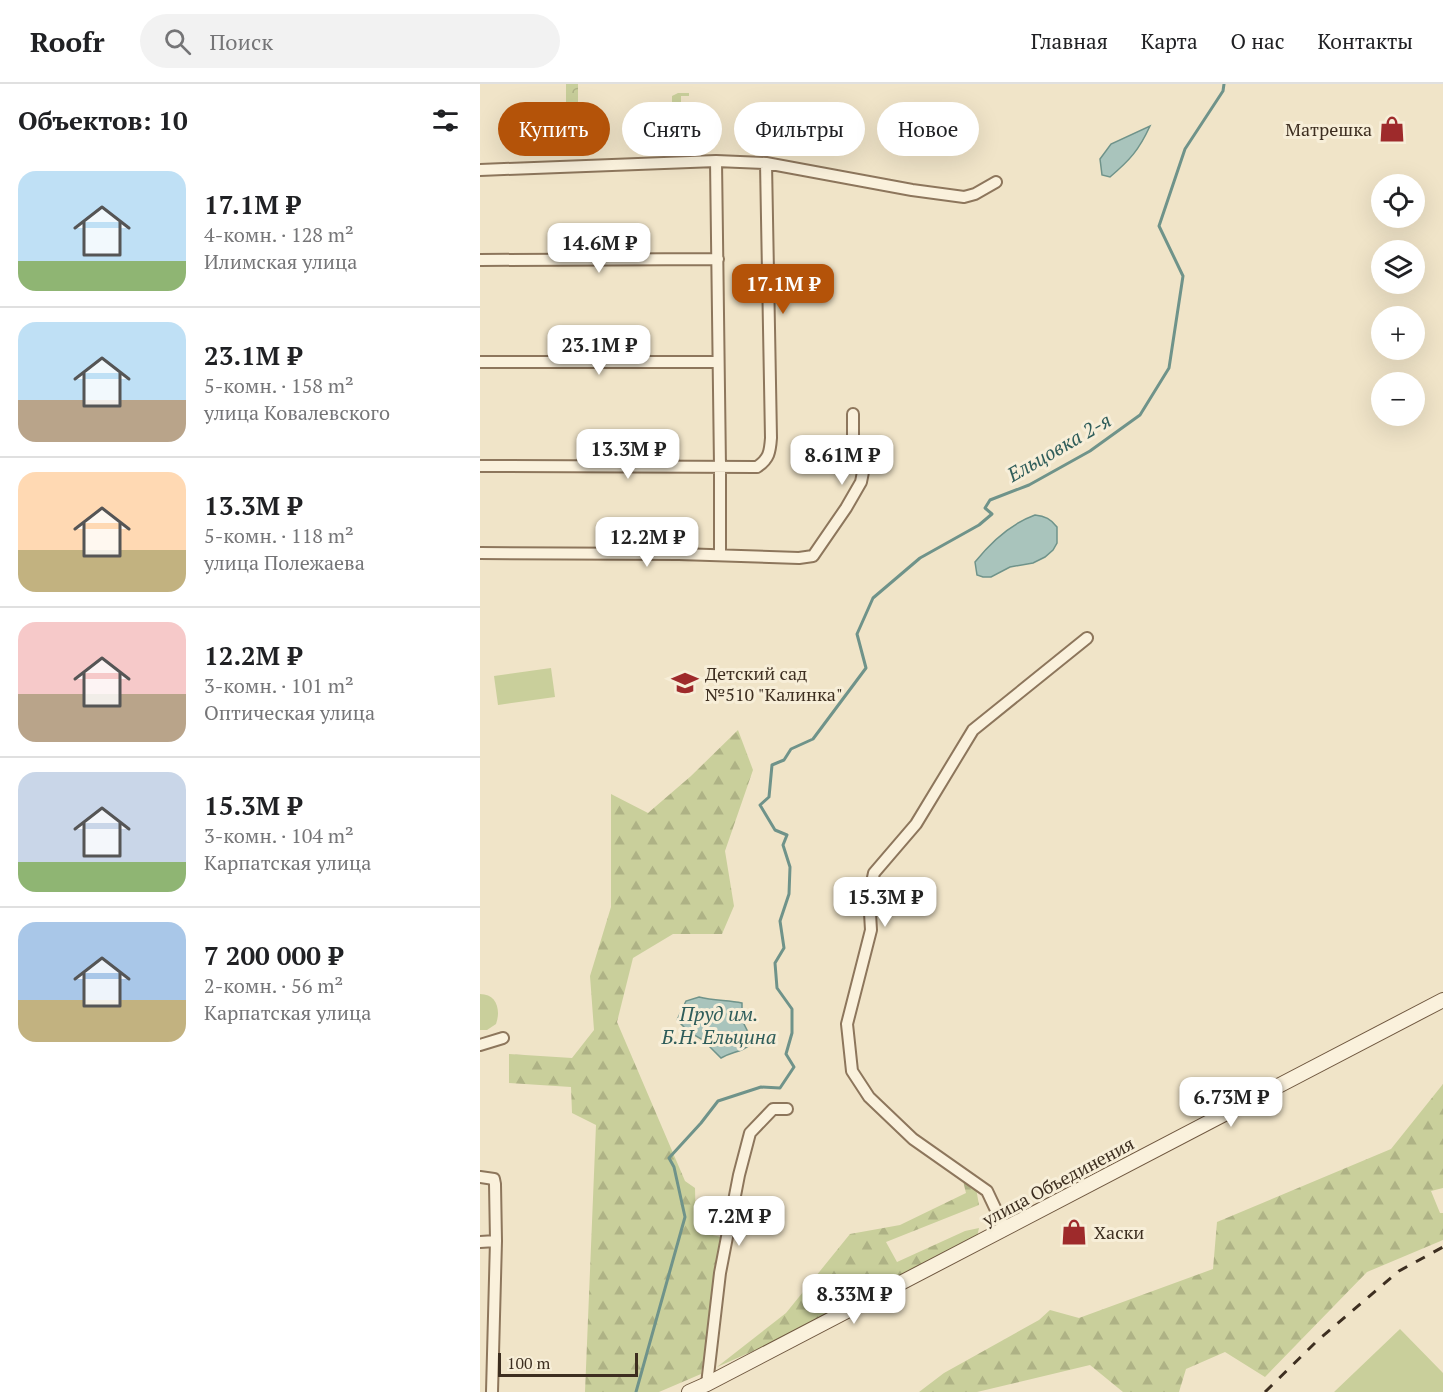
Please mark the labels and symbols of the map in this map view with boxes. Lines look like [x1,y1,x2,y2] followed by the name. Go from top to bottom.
[1377,114,1407,144] shop icon: Матрешка
[1285,117,1372,141] place label: Матрешка
[544,223,654,274] pin: 14.6M ₽
[728,264,838,315] pin: 17.1M ₽
[544,325,654,376] pin: 23.1M ₽
[1001,406,1116,488] water label: Ельцовка 2-я
[573,429,683,480] pin: 13.3M ₽
[787,435,897,486] pin: 8.61M ₽
[592,517,702,568] pin: 12.2M ₽
[705,661,843,706] place label: Детский сад №510 "Калинка"
[670,668,700,698] school or university icon: Детский сад №510 "Калинка"
[830,877,940,928] pin: 15.3M ₽
[660,1000,777,1050] water label: Пруд им. Б.Н. Ельцина
[1176,1077,1286,1128] pin: 6.73M ₽
[977,1131,1138,1232] street label: улица Объединения
[690,1196,788,1247] pin: 7.2M ₽
[1059,1217,1089,1247] shop icon: Хаски
[1094,1220,1144,1244] place label: Хаски
[799,1274,909,1325] pin: 8.33M ₽
[498,1350,638,1378] scale bar

